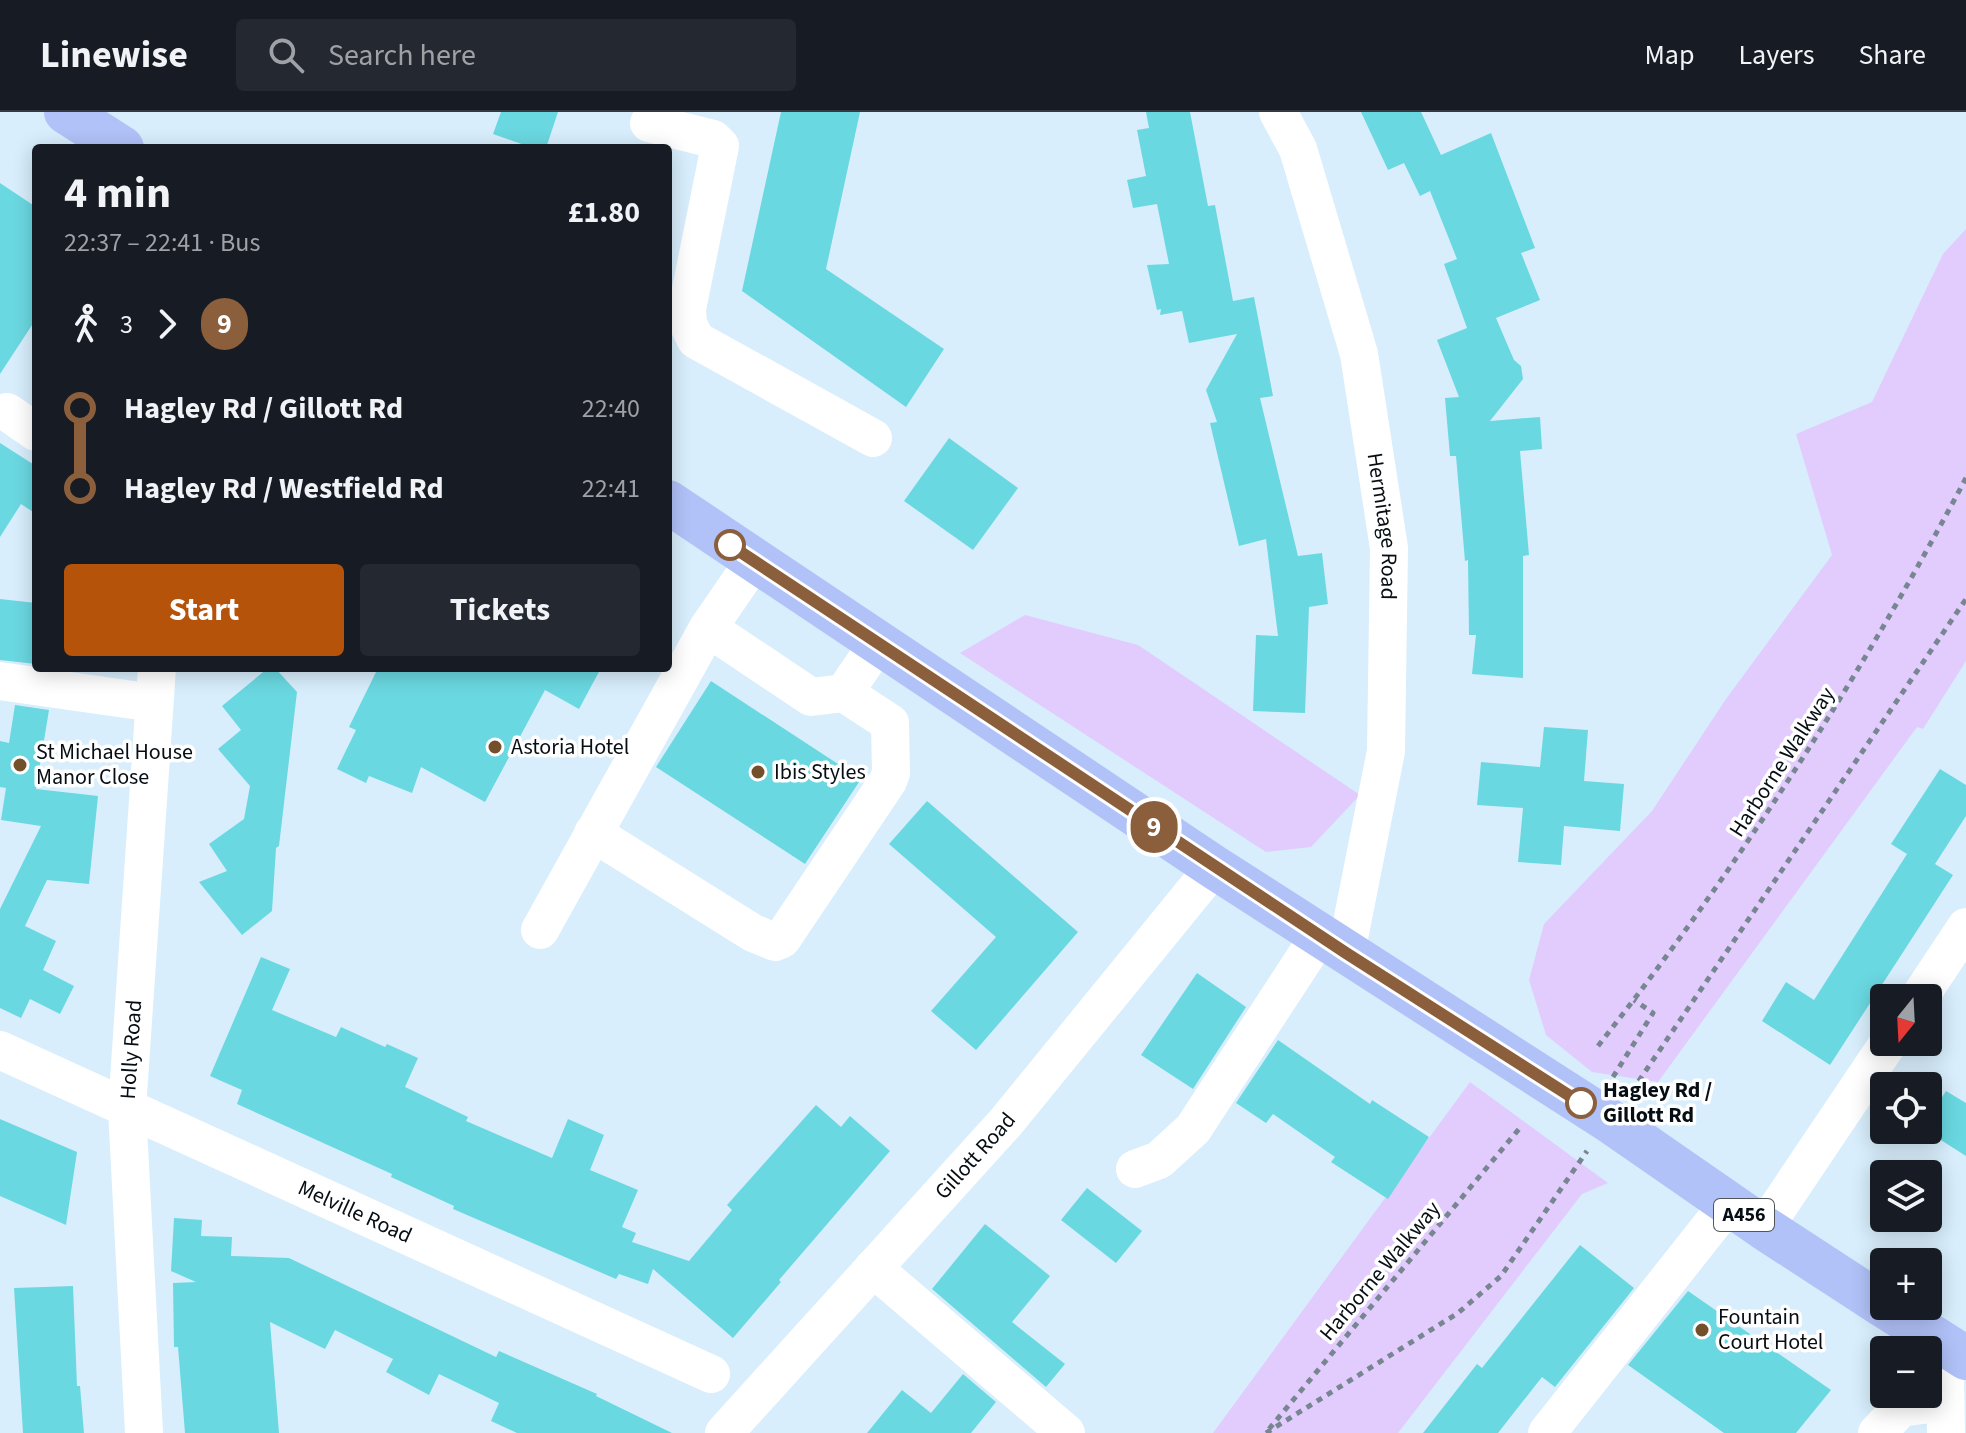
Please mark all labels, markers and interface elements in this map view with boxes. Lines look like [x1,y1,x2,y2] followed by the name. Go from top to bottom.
[236,19,796,91] search box
[40,28,188,82] text: Linewise
[264,33,308,77] icon: search
[328,34,476,77] text: Search here
[1644,35,1694,75] text: Map
[1738,35,1814,75] text: Layers
[1858,35,1926,75] text: Share
[64,162,171,225] text: 4 min
[568,191,640,234] text: £1.80
[64,224,260,261] text: 22:37 – 22:41 · Bus
[64,302,108,346] icon: walk
[145,302,189,346] icon: forward
[217,304,232,344] text: 9
[120,306,133,343] text: 3
[124,387,403,430] text: Hagley Rd / Gillott Rd
[582,390,640,427] text: 22:40
[1358,450,1405,600] street label: Hermitage Road
[124,467,444,510] text: Hagley Rd / Westfield Rd
[582,470,640,507] text: 22:41
[715,530,745,560] unlabelled marker
[64,564,344,656] button: Start
[360,564,640,656] button: Tickets
[1721,680,1843,844] street label: Harborne Walkway
[511,731,629,763] place label: Astoria Hotel
[36,736,193,793] place label: St Michael House Manor Close
[486,738,504,756] marker: Astoria Hotel
[11,756,29,774] marker: St Michael House Manor Close
[774,756,866,788] place label: Ibis Styles
[749,763,767,781] marker: Ibis Styles
[1128,801,1180,853] line badge: 9
[1147,807,1161,847] text: 9
[1870,984,1942,1056] north arrow
[1870,984,1942,1408] map controls
[112,999,150,1100] street label: Holly Road
[1870,1072,1942,1144] button: locate
[1603,1074,1712,1131] place label: Hagley Rd / Gillott Rd
[1566,1088,1596,1118] marker: Hagley Rd / Gillott Rd
[927,1106,1024,1207] street label: Gillott Road
[1870,1160,1942,1232] button: layers
[293,1172,417,1252] street label: Melville Road
[1312,1194,1449,1348] street label: Harborne Walkway
[1714,1199,1774,1231] road number: A456
[1870,1248,1942,1320] button: +
[1718,1301,1823,1358] place label: Fountain Court Hotel
[1693,1321,1711,1339] marker: Fountain Court Hotel
[1870,1336,1942,1408] button: −

